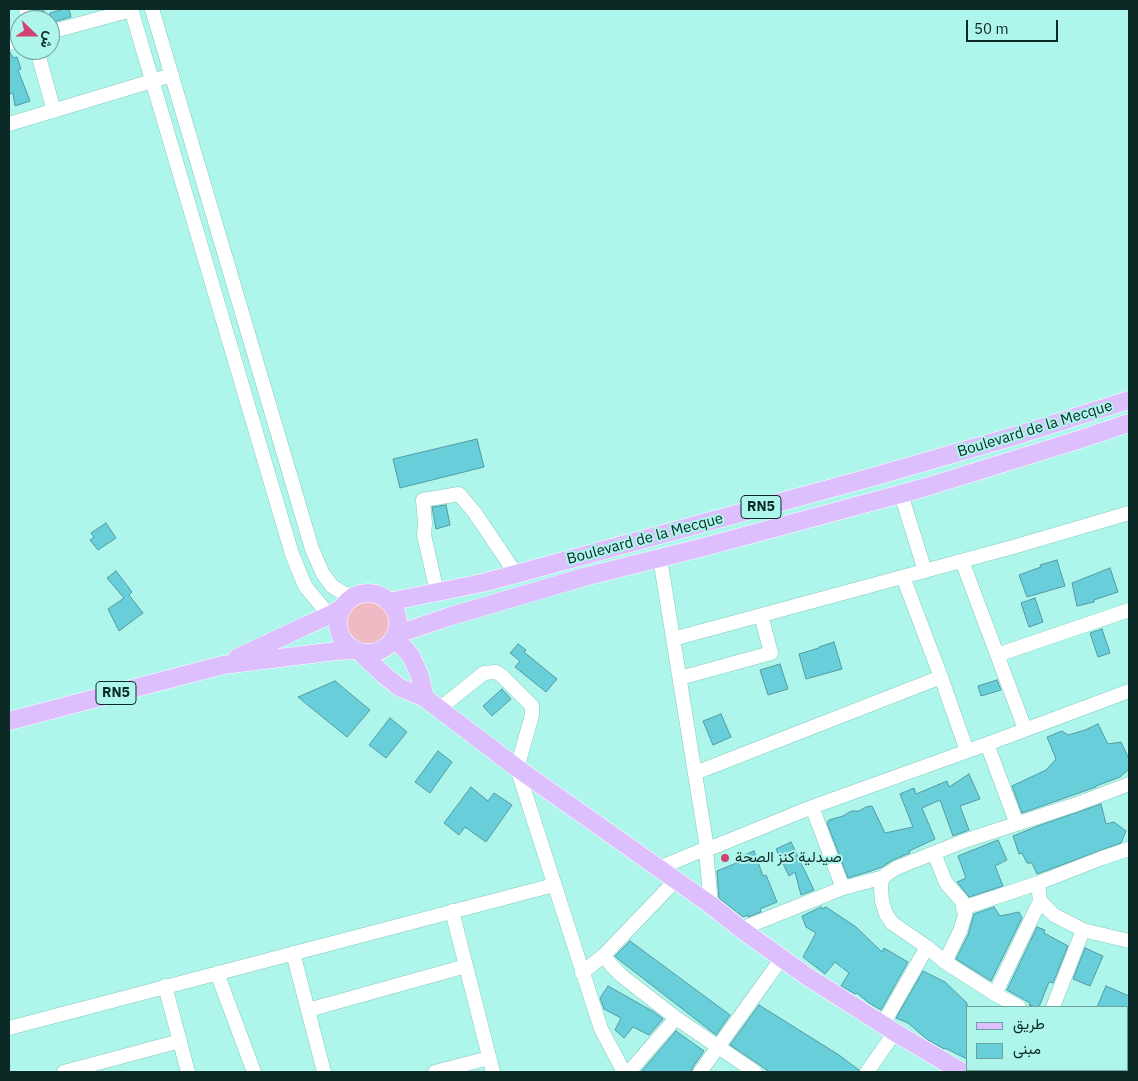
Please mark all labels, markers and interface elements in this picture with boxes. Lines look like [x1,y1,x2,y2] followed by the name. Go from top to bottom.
[10,10,60,60] north arrow
[968,10,1060,42] scale bar
[974,19,1009,38] text: 50 m
[36,29,59,51] text: ش
[955,397,1115,461] street label: Boulevard de la Mecque
[741,496,781,518] road number: RN5
[565,509,725,569] street label: Boulevard de la Mecque
[96,681,136,704] road number: RN5
[735,849,842,867] place label: صيدلية كنز الصحة
[719,852,731,864] marker: صيدلية كنز الصحة
[966,1006,1128,1071] legend
[1013,1014,1045,1033] text: طريق
[1013,1039,1041,1058] text: مبنى

